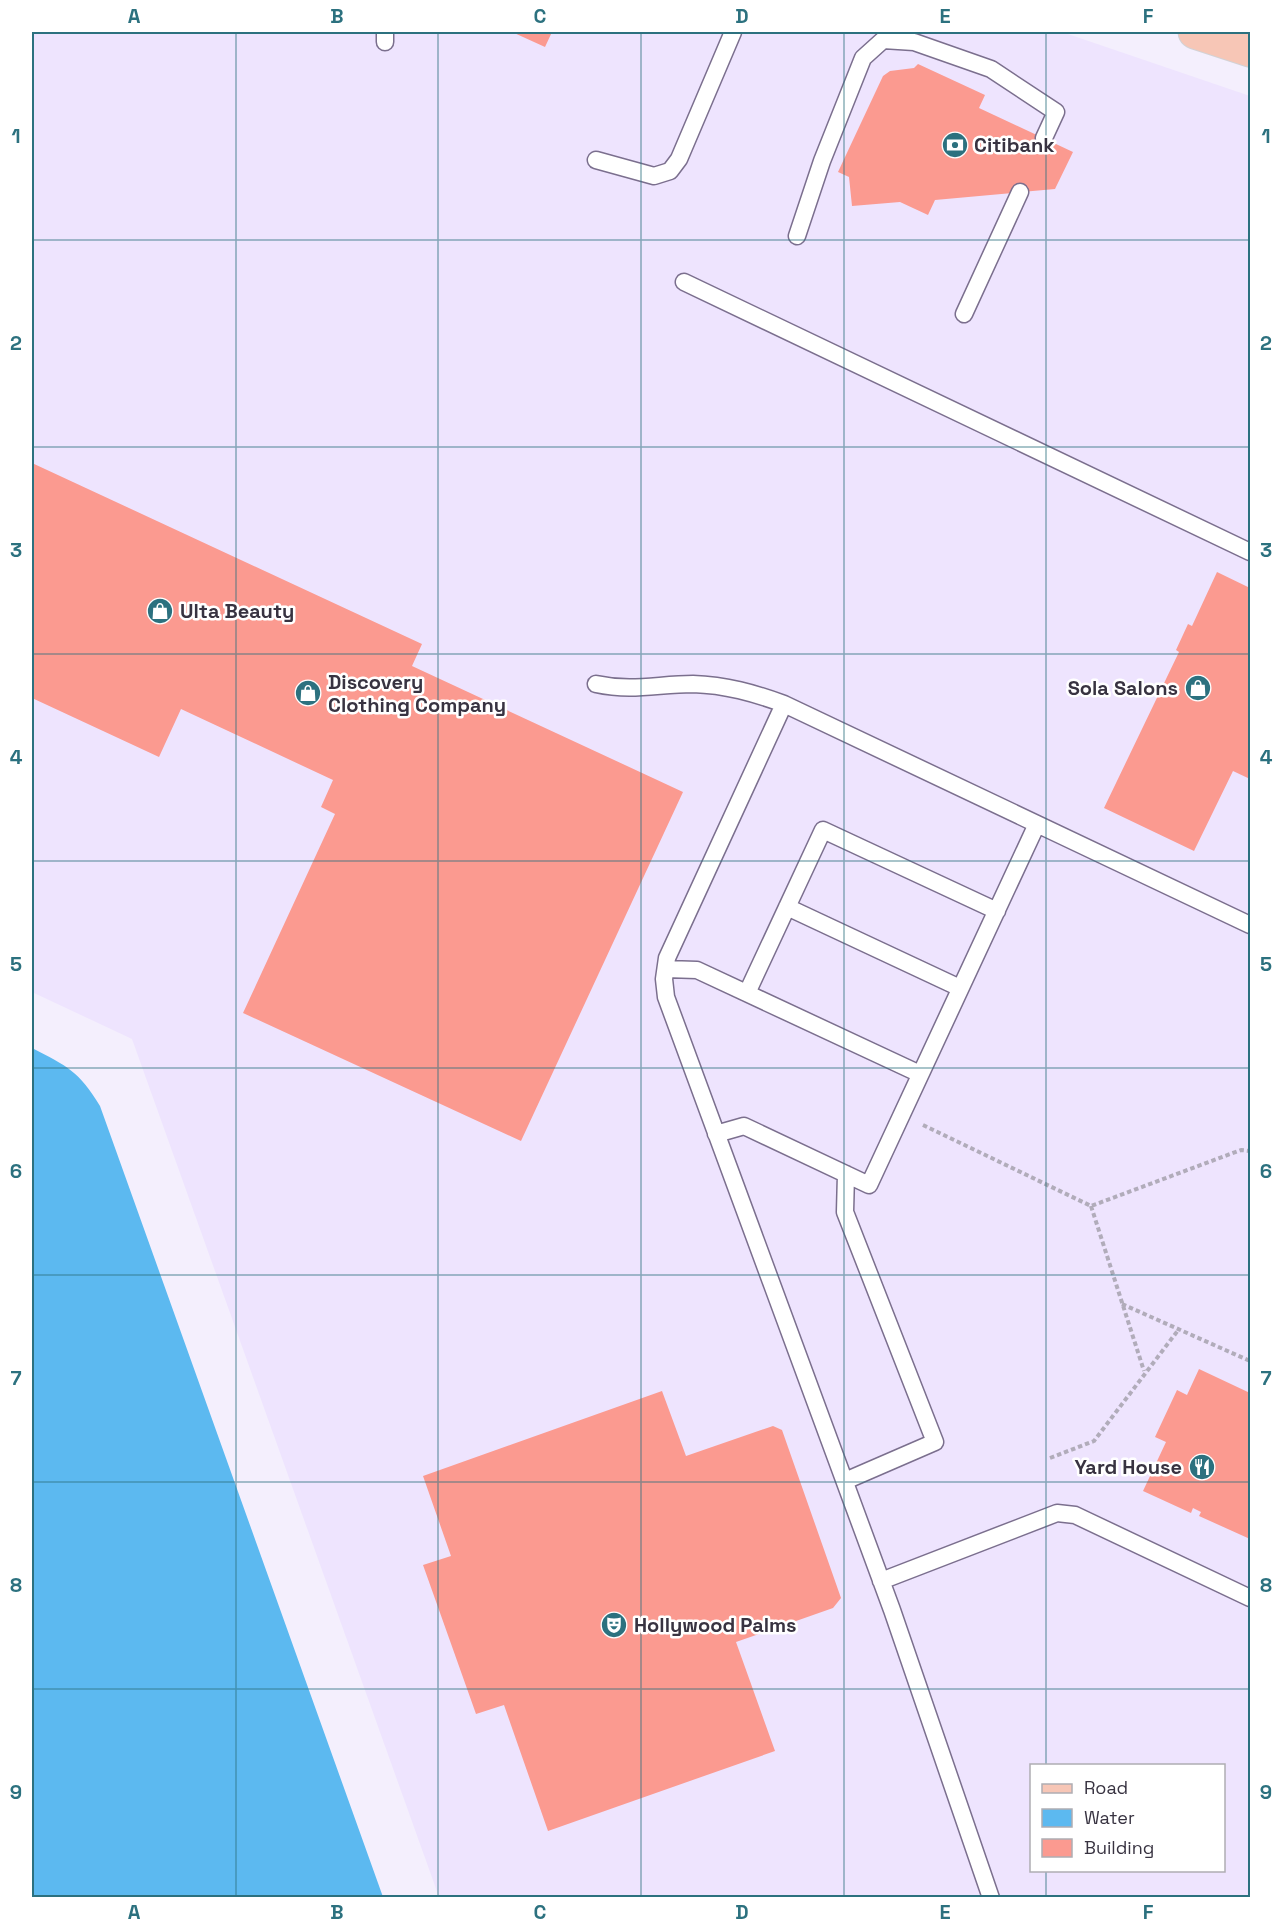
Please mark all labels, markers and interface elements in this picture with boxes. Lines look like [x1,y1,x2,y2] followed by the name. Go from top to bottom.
[128,3,141,29] text: A
[330,3,344,29] text: B
[534,3,547,29] text: C
[735,3,749,29] text: D
[939,3,951,29] text: E
[1143,3,1154,29] text: F
[11,123,21,149] text: 1
[1261,123,1271,149] text: 1
[940,130,970,160] bank icon: Citibank
[974,132,1055,158] place label: Citibank
[10,330,22,356] text: 2
[1260,330,1272,356] text: 2
[10,537,22,563] text: 3
[1260,537,1272,563] text: 3
[145,596,175,626] shop icon: Ulta Beauty
[180,598,294,624] place label: Ulta Beauty
[328,669,506,718] place label: Discovery Clothing Company
[1183,673,1213,703] shop icon: Sola Salons
[1068,675,1178,701] place label: Sola Salons
[293,678,323,708] shop icon: Discovery Clothing Company
[10,744,23,770] text: 4
[1260,744,1273,770] text: 4
[10,951,22,977] text: 5
[1260,951,1272,977] text: 5
[10,1158,22,1184] text: 6
[1260,1158,1272,1184] text: 6
[10,1365,22,1391] text: 7
[1260,1365,1272,1391] text: 7
[1187,1452,1217,1482] restaurant icon: Yard House
[1075,1454,1182,1480] place label: Yard House
[10,1572,22,1598] text: 8
[1260,1572,1272,1598] text: 8
[599,1610,629,1640] theatre icon: Hollywood Palms
[634,1612,797,1638] place label: Hollywood Palms
[1030,1764,1225,1872] legend
[1084,1776,1128,1799] text: Road
[10,1779,22,1805] text: 9
[1260,1779,1272,1805] text: 9
[1084,1806,1135,1829] text: Water
[1084,1836,1154,1859] text: Building
[128,1899,141,1925] text: A
[330,1899,344,1925] text: B
[534,1899,547,1925] text: C
[735,1899,749,1925] text: D
[939,1899,951,1925] text: E
[1143,1899,1154,1925] text: F

